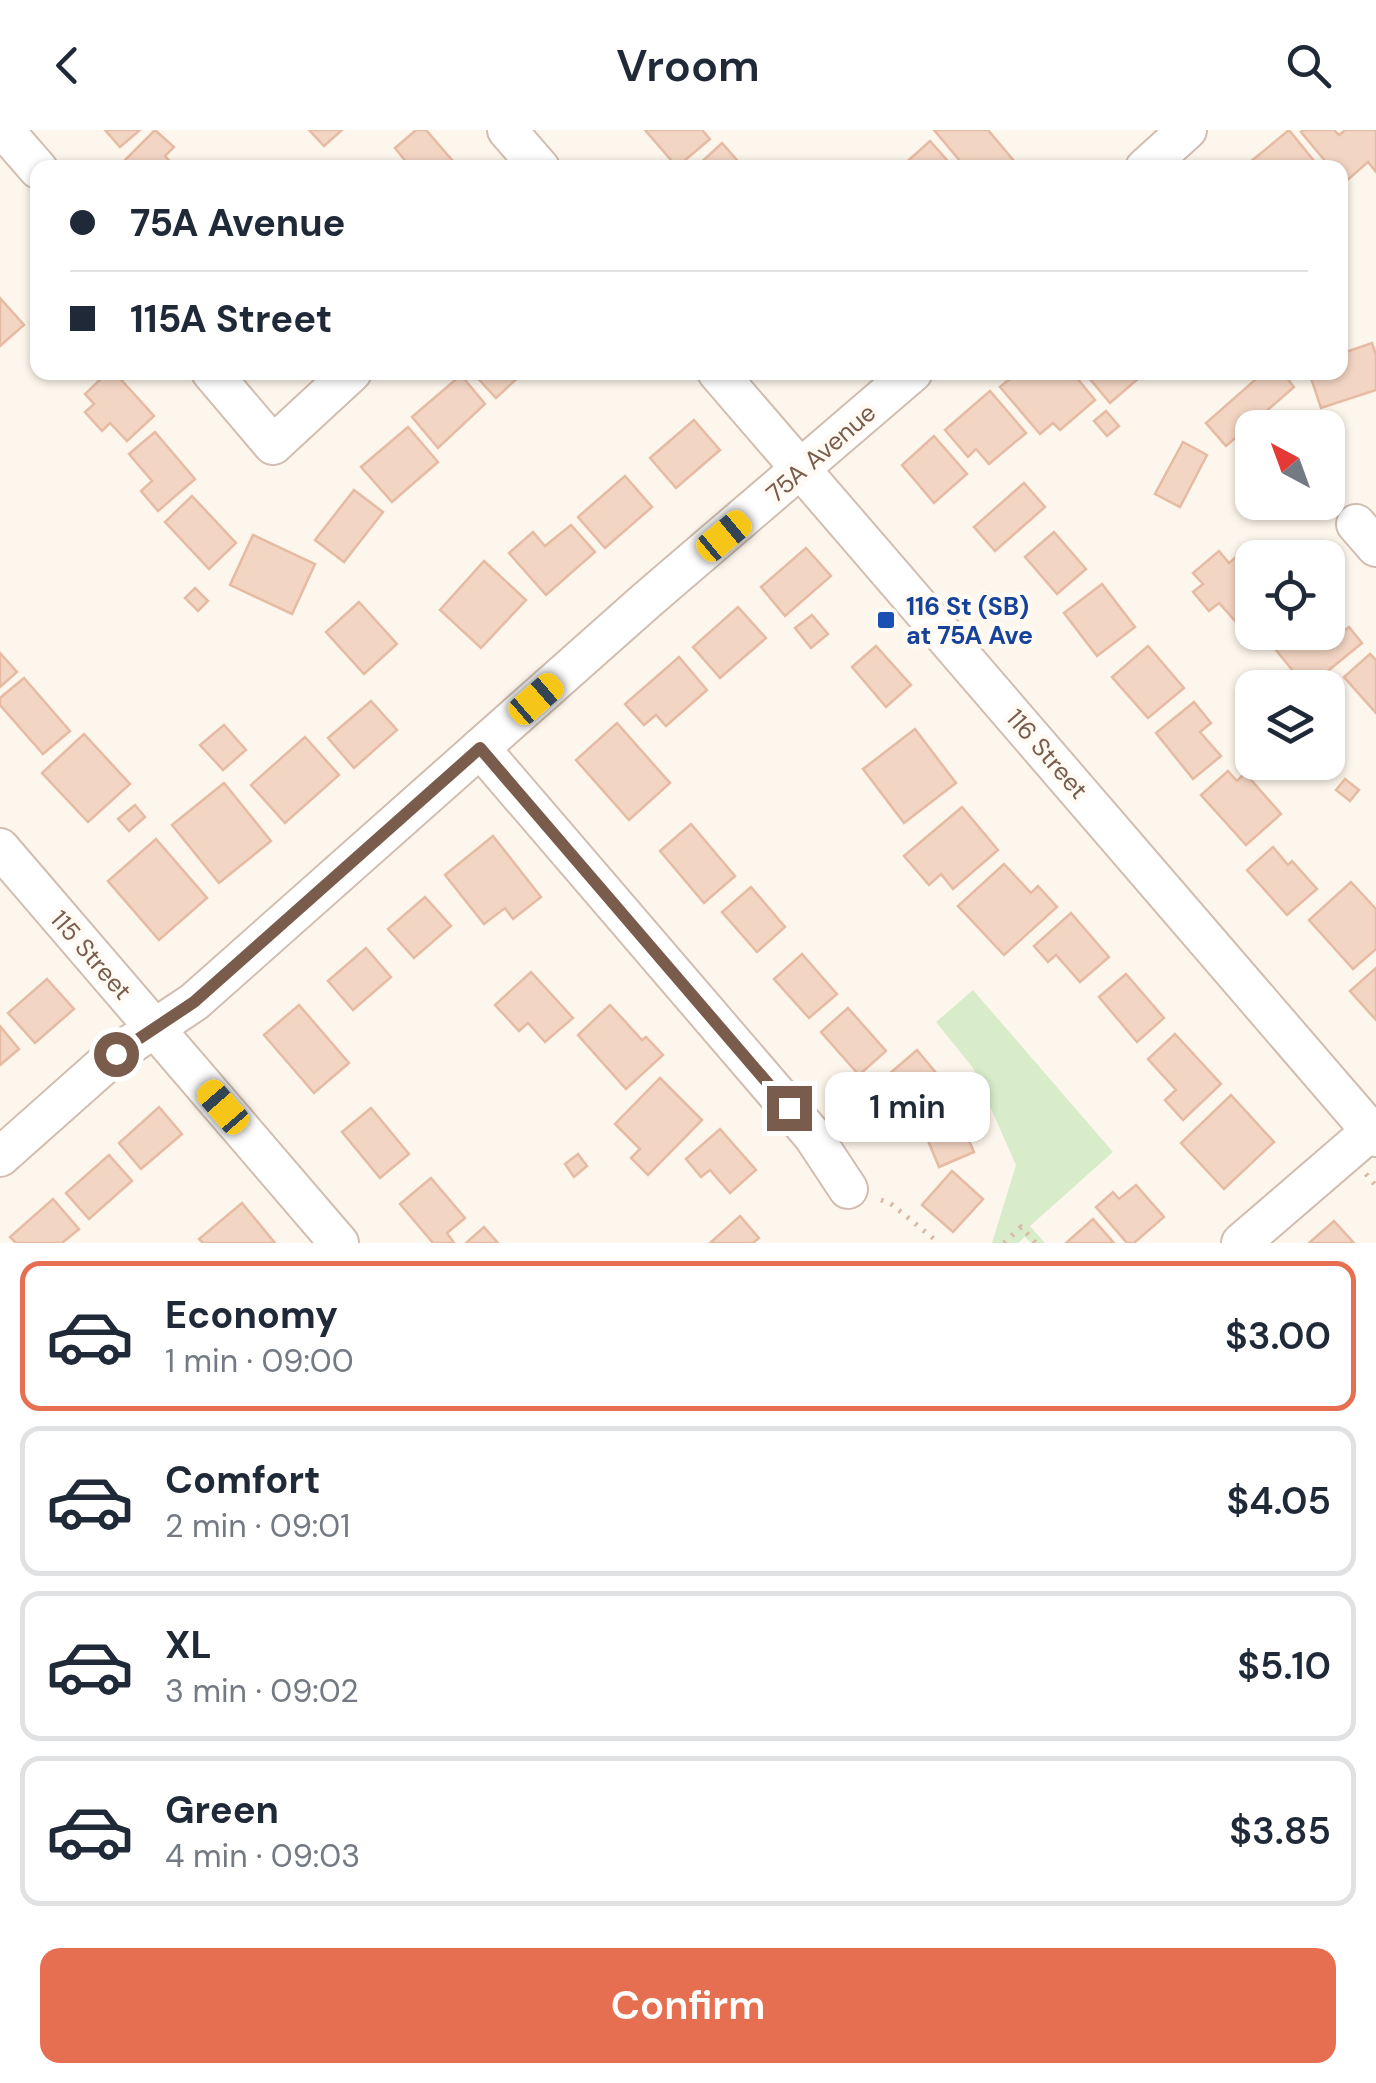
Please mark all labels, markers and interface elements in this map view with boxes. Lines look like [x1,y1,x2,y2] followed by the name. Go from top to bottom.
[616,36,760,95] text: Vroom
[40,38,95,93] icon: back
[1281,38,1336,93] icon: search
[130,198,346,248] text: 75A Avenue
[130,294,332,344] text: 115A Street
[759,396,883,510] street label: 75A Avenue
[1235,410,1345,520] north arrow
[1235,410,1345,780] map controls
[691,505,757,567] car
[1235,540,1345,650] button: locate
[906,590,1033,652] place label: 116 St (SB) at 75A Ave
[875,609,897,631] marker: 116 St (SB) at 75A Ave
[504,668,568,730] car
[1235,670,1345,780] button: layers
[999,702,1095,806] street label: 116 Street
[43,903,139,1007] street label: 115 Street
[94,1032,139,1077] route start
[824,1073,989,1143] callout: 1 min
[192,1075,254,1139] car
[767,1086,812,1131] route end
[869,1086,946,1128] text: 1 min
[165,1290,338,1340] text: Economy
[45,1291,135,1381] icon: car
[1225,1311,1331,1361] text: $3.00
[165,1340,354,1382] text: 1 min · 09:00
[165,1455,321,1505] text: Comfort
[45,1456,135,1546] icon: car
[1227,1476,1331,1526] text: $4.05
[165,1505,350,1547] text: 2 min · 09:01
[165,1620,212,1670] text: XL
[45,1621,135,1711] icon: car
[1237,1641,1331,1691] text: $5.10
[165,1670,359,1712] text: 3 min · 09:02
[165,1785,279,1835] text: Green
[45,1786,135,1876] icon: car
[1229,1806,1331,1856] text: $3.85
[165,1835,360,1877] text: 4 min · 09:03
[40,1948,1336,2063] button: Confirm

